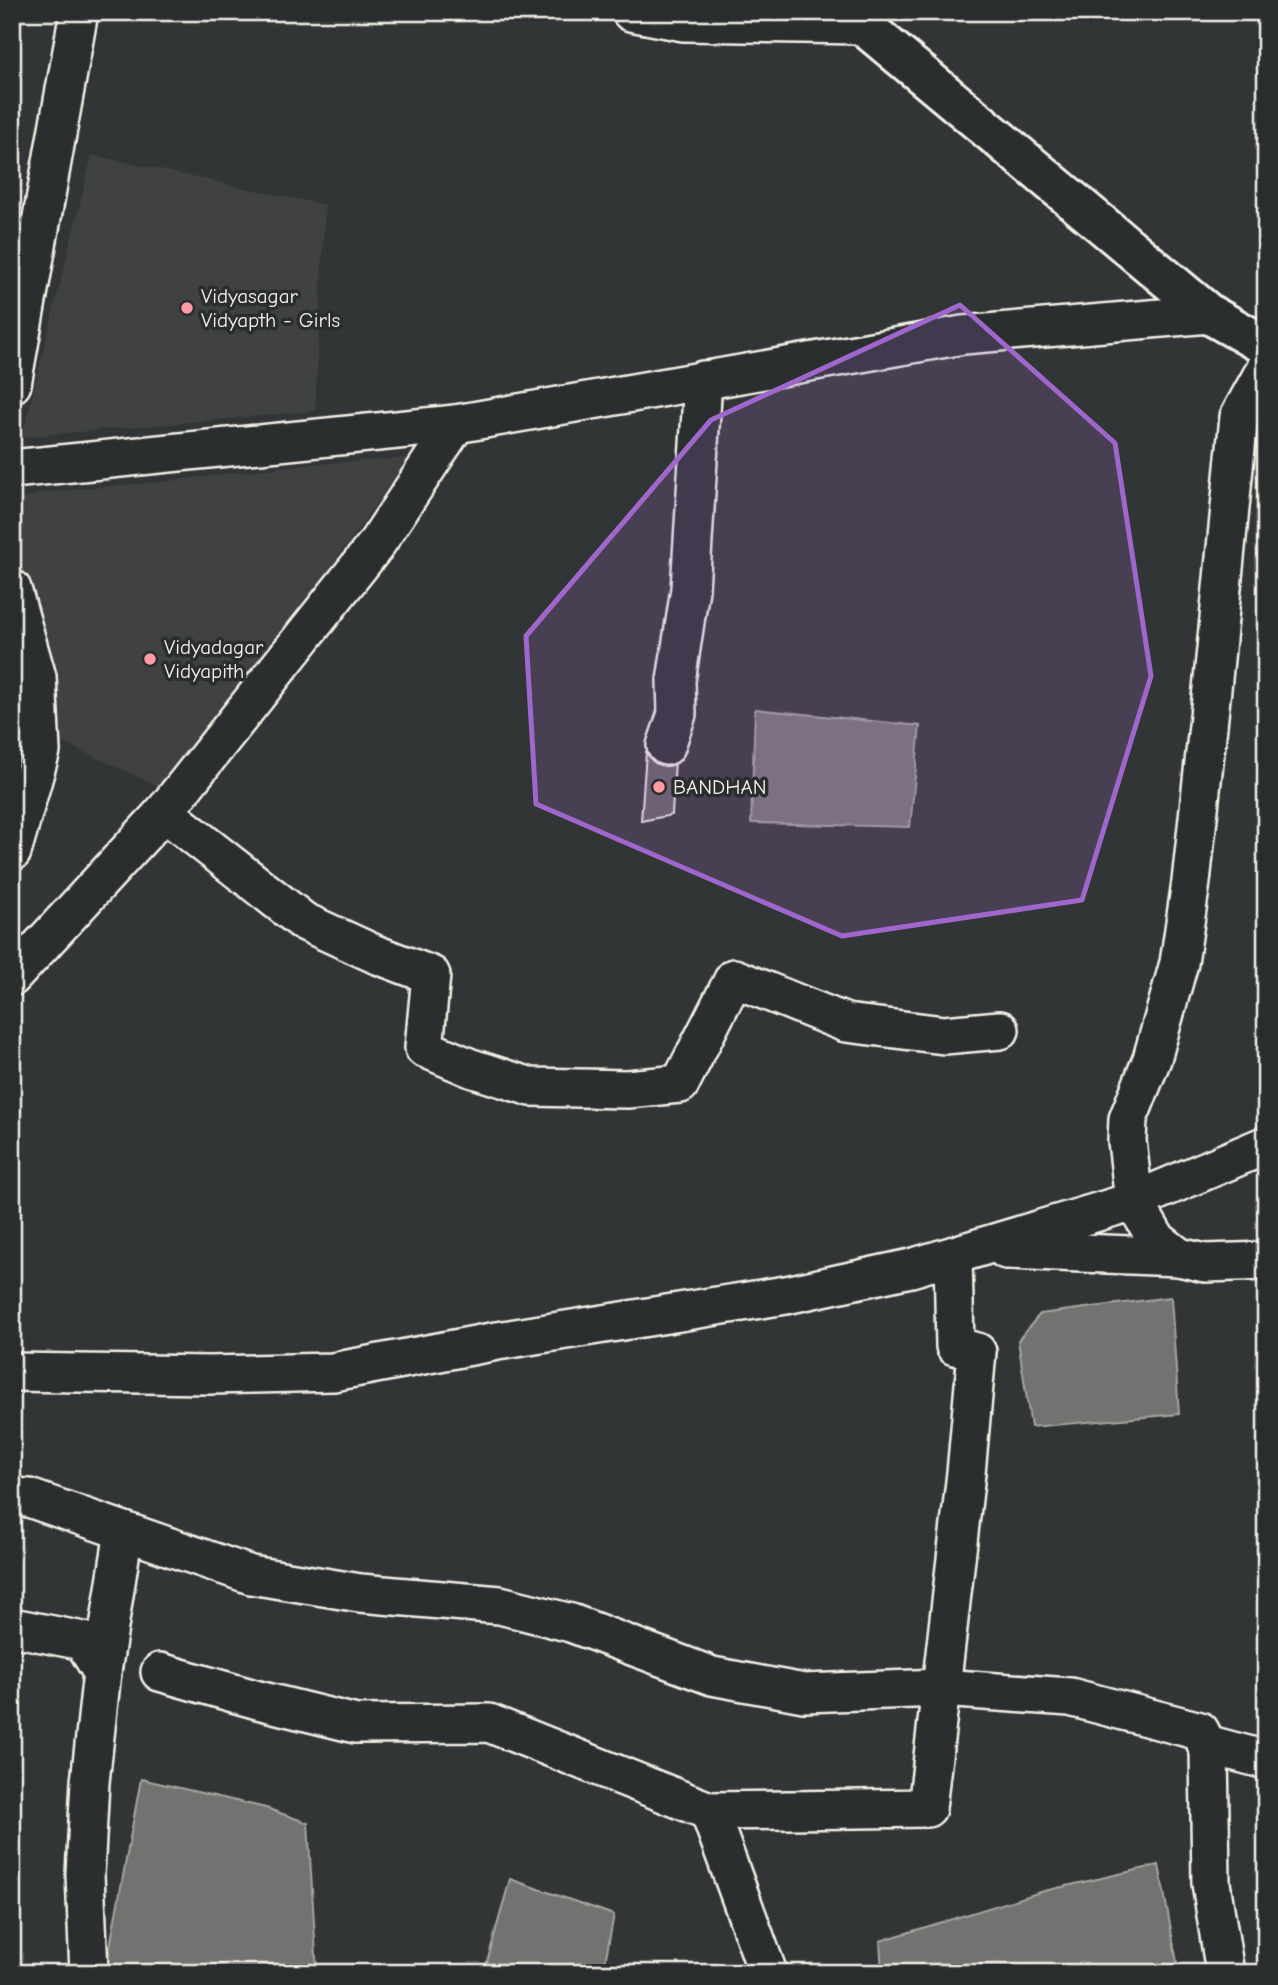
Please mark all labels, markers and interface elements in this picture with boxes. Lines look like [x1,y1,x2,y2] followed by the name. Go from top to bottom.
[201,284,340,332] place label: Vidyasagar Vidyapth - Girls
[179,300,195,316] marker: Vidyasagar Vidyapth - Girls
[164,635,264,683] place label: Vidyadagar Vidyapith
[142,651,158,667] marker: Vidyadagar Vidyapith
[673,775,766,799] place label: BANDHAN
[651,779,667,795] marker: BANDHAN

